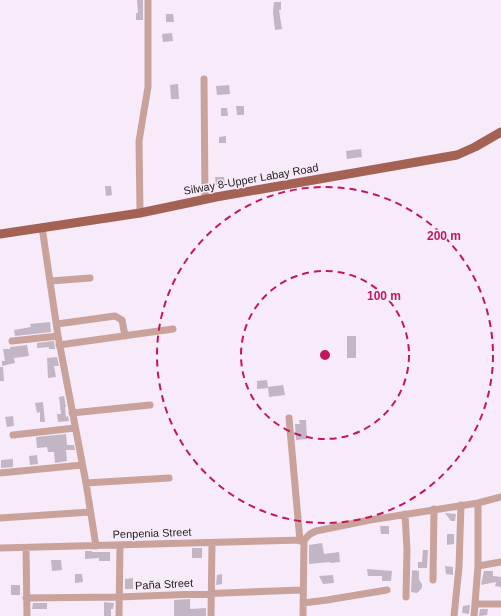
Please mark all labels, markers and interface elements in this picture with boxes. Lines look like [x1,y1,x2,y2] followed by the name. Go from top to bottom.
[183,161,319,197] street label: Silway 8-Upper Labay Road
[427,229,461,243] text: 200 m
[367,289,401,303] text: 100 m
[318,348,332,362] centre of rings
[112,526,192,540] street label: Penpenia Street
[135,576,193,592] street label: Paña Street

